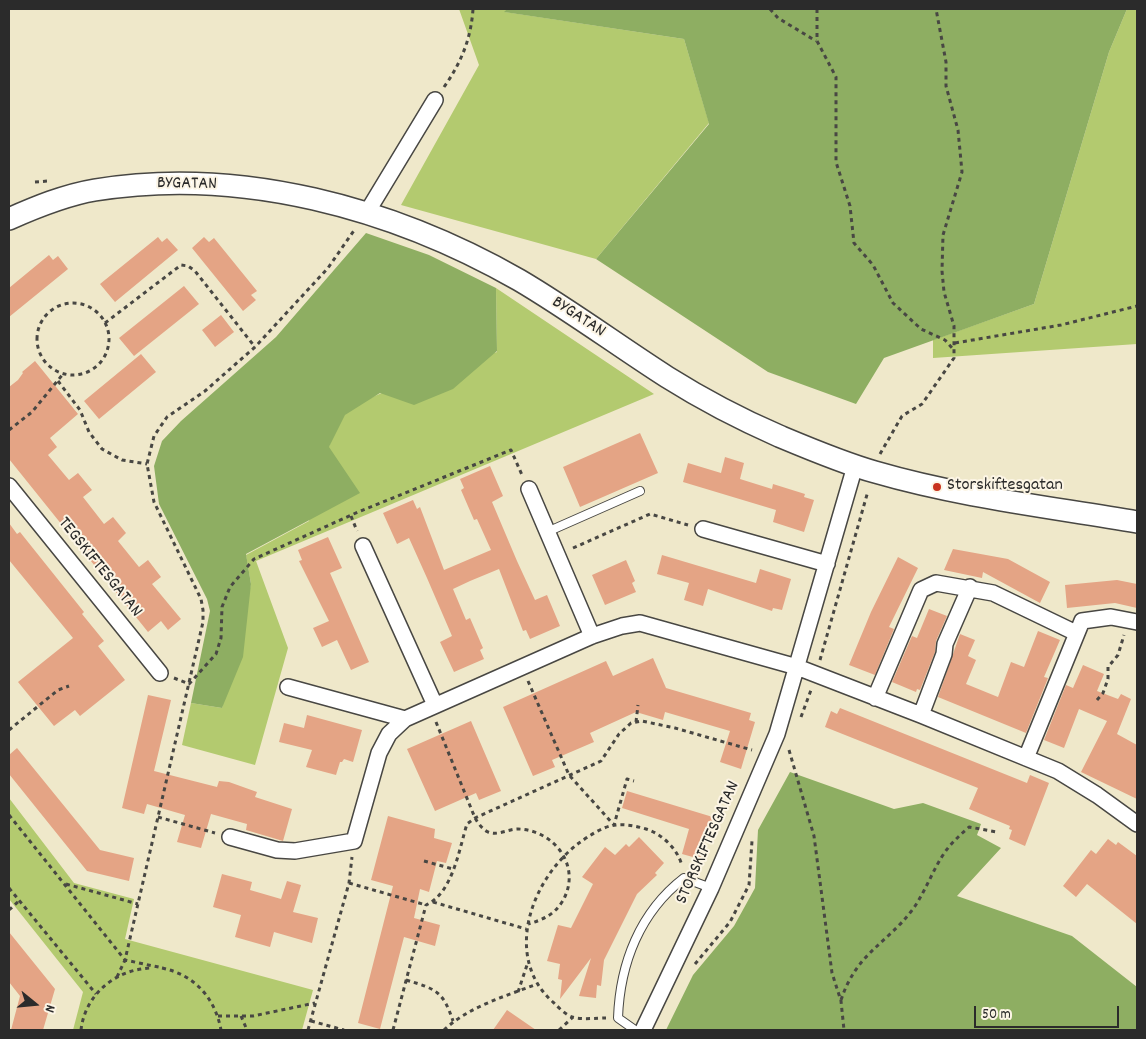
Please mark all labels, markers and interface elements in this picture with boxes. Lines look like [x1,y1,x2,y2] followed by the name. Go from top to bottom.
[157,174,217,196] street label: BYGATAN
[547,293,609,343] street label: BYGATAN
[947,476,1063,498] place label: Storskiftesgatan
[931,481,943,493] marker: Storskiftesgatan
[52,514,146,622] street label: TEGSKIFTESGATAN
[672,778,746,908] street label: STORSKIFTESGATAN
[10,979,60,1029] north arrow
[976,996,1121,1028] scale bar
[39,1002,60,1015] text: N
[982,1004,1011,1026] text: 50 m

